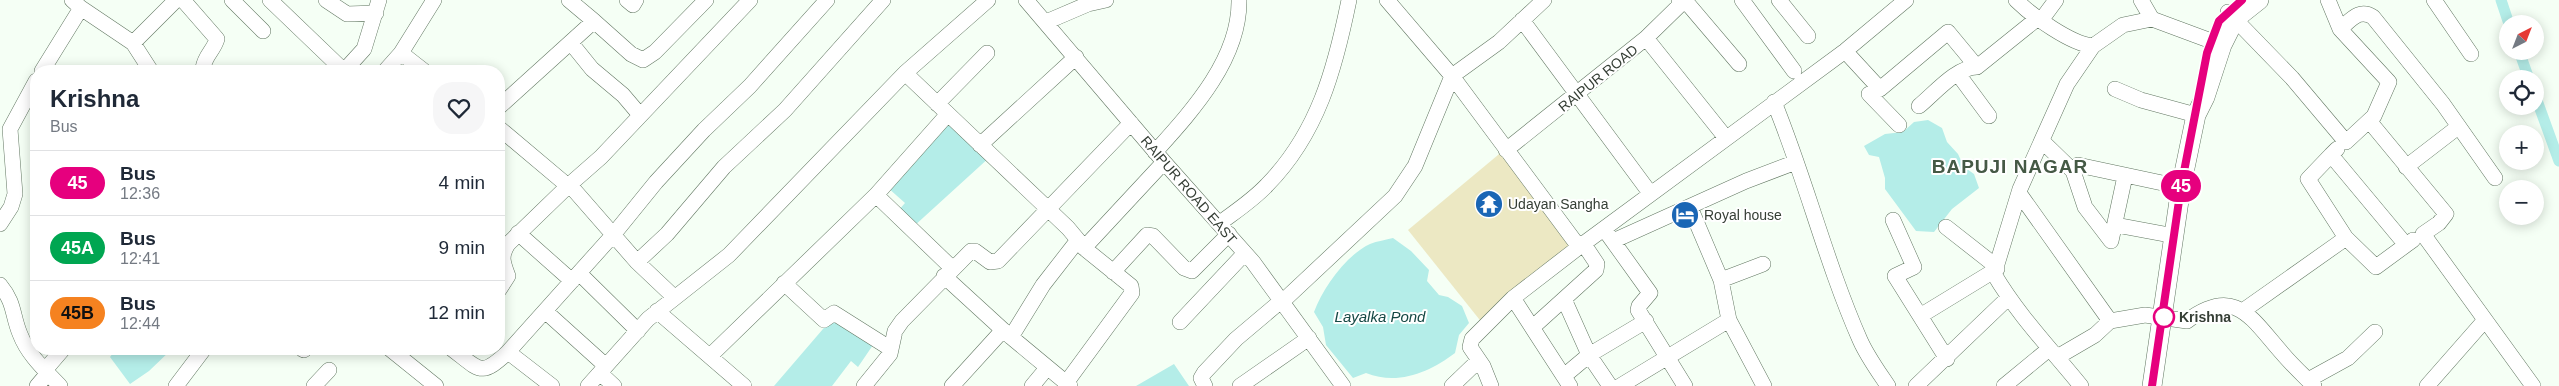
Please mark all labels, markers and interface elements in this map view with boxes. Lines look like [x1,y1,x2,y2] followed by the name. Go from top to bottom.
[2499,15,2544,60] north arrow
[2499,15,2544,225] map controls
[1555,41,1641,115] street label: RAIPUR ROAD
[2499,70,2544,115] button: locate
[433,82,485,134] button: heart
[50,85,139,112] text: Krishna
[50,118,78,135] text: Bus
[2499,125,2544,170] button: +
[1138,133,1240,248] street label: RAIPUR ROAD EAST
[1932,156,2088,177] district label: BAPUJI NAGAR
[120,163,156,184] text: Bus
[2158,170,2204,202] line badge: 45
[439,172,485,193] text: 4 min
[67,173,88,193] text: 45
[2171,176,2191,196] text: 45
[2499,180,2544,225] button: −
[120,185,160,202] text: 12:36
[1474,189,1504,219] temple icon: Udayan Sangha
[1508,196,1609,212] place label: Udayan Sangha
[1670,200,1700,230] hotel icon: Royal house
[1704,207,1782,223] place label: Royal house
[120,228,156,249] text: Bus
[439,237,485,258] text: 9 min
[61,238,94,258] text: 45A
[120,250,160,267] text: 12:41
[120,293,156,314] text: Bus
[428,302,485,323] text: 12 min
[61,303,94,323] text: 45B
[2153,306,2175,328] marker: Krishna
[1335,308,1426,325] water label: Layalka Pond
[2179,309,2231,325] place label: Krishna
[120,315,160,332] text: 12:44

